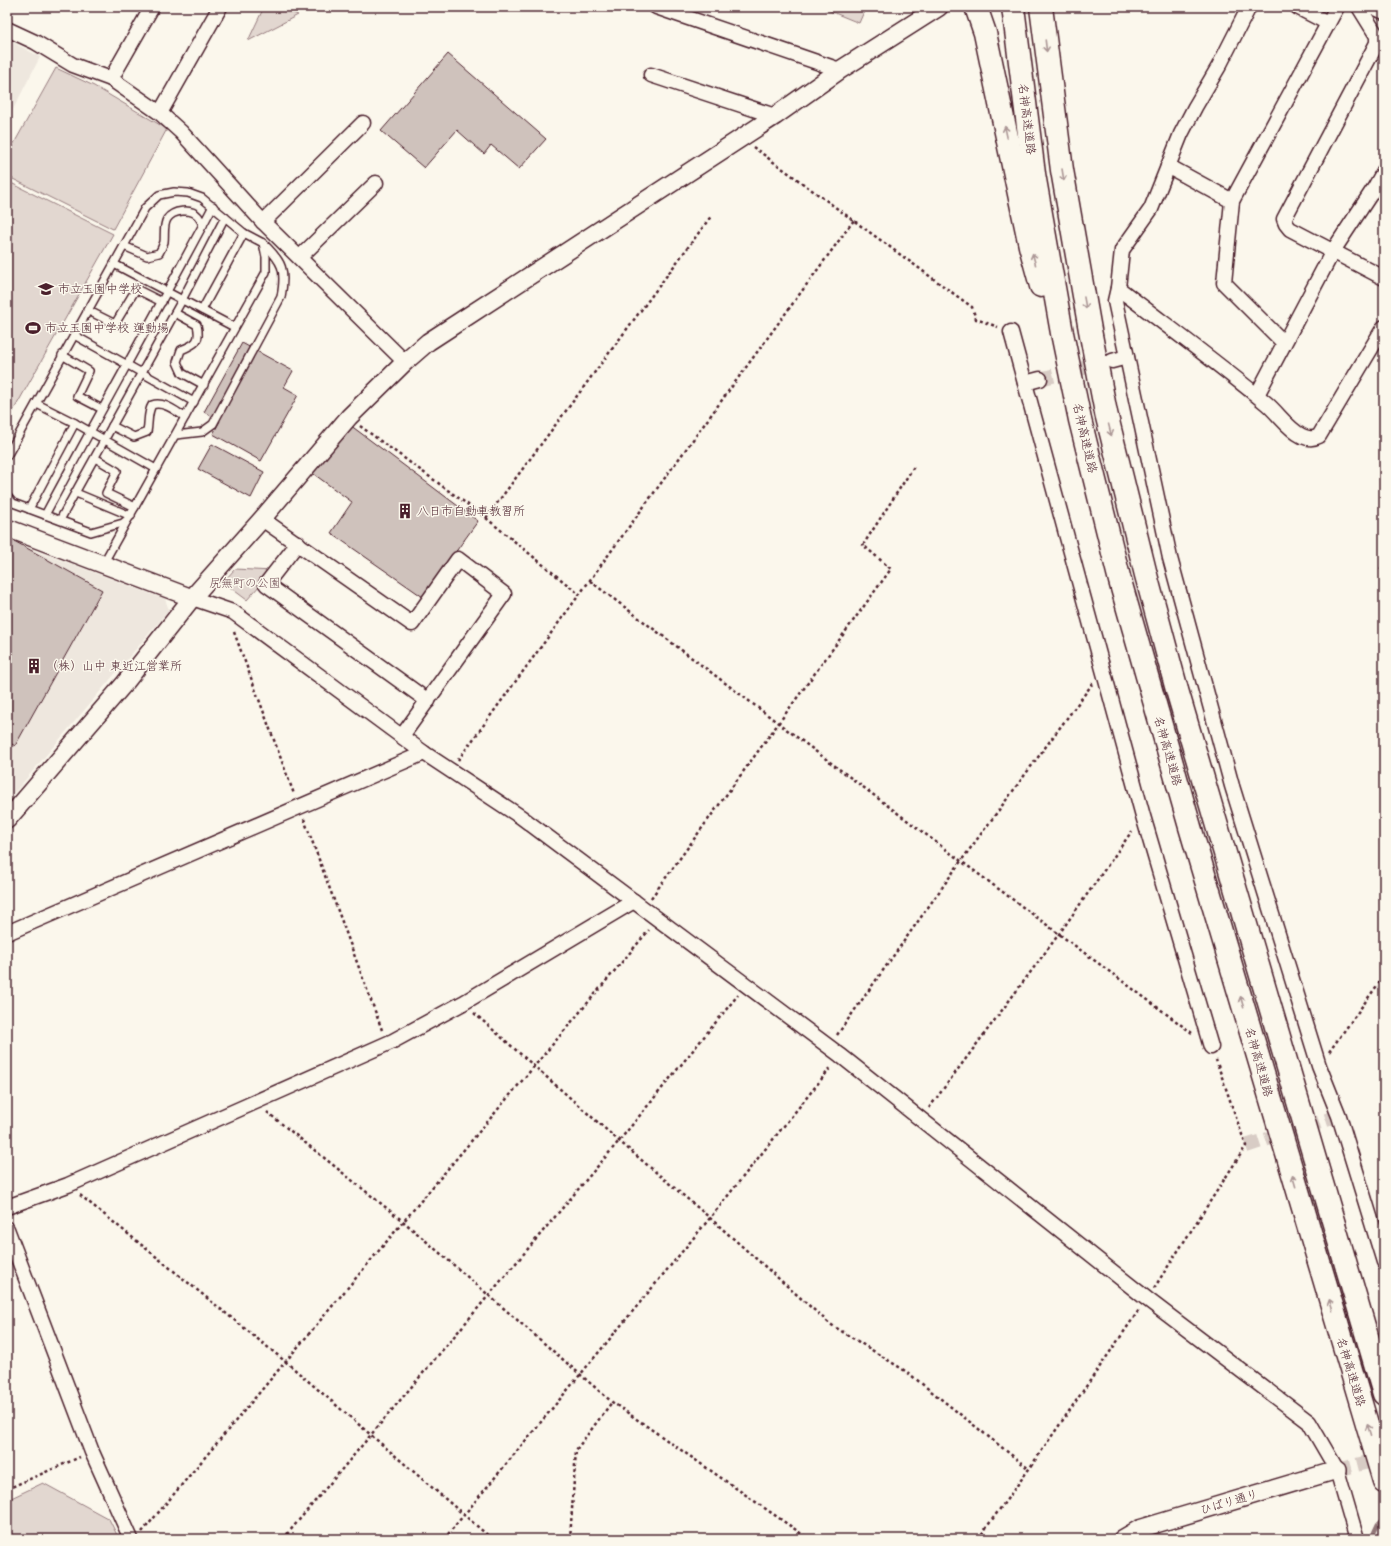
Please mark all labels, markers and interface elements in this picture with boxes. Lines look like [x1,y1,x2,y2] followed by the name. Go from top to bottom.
[1042,39,1050,52] one-way arrow
[1015,82,1039,156] street label: 名神高速道路
[1002,126,1010,139] one-way arrow
[1059,168,1067,181] one-way arrow
[1030,253,1037,266] one-way arrow
[37,280,55,298] school or university icon: 市立玉園中学校
[58,281,142,297] place label: 市立玉園中学校
[1081,296,1089,309] one-way arrow
[24,319,42,337] sports icon: 市立玉園中学校 運動場
[45,320,169,336] place label: 市立玉園中学校 運動場
[1069,401,1101,475] street label: 名神高速道路
[1107,423,1115,436] one-way arrow
[396,502,414,520] building icon: 八日市自動車教習所
[417,503,525,519] place label: 八日市自動車教習所
[209,575,281,591] park label: 尻無町の公園
[25,657,43,675] building icon: （株）山中 東近江営業所
[46,658,182,674] place label: （株）山中 東近江営業所
[1150,714,1186,788] street label: 名神高速道路
[1238,996,1245,1009] one-way arrow
[1241,1025,1277,1099] street label: 名神高速道路
[1290,1175,1297,1188] one-way arrow
[1327,1299,1334,1312] one-way arrow
[1333,1335,1369,1409] street label: 名神高速道路
[1365,1424,1372,1437] one-way arrow
[1198,1486,1260,1518] street label: ひばり通り

